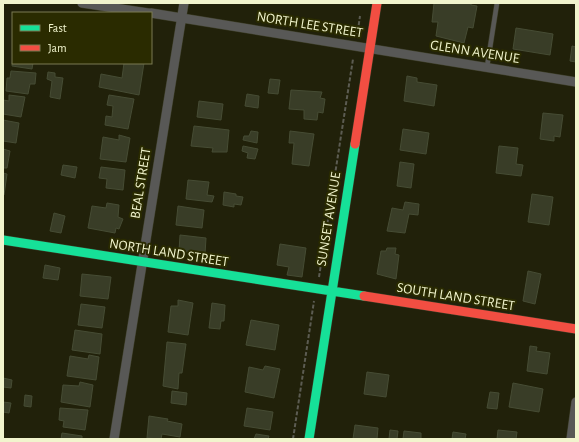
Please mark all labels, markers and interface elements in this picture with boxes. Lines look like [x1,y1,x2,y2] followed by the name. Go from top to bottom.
[256,10,364,40] street label: NORTH LEE STREET
[12,12,152,64] legend
[48,22,67,34] text: Fast
[429,38,521,66] street label: GLENN AVENUE
[48,42,67,54] text: Jam
[128,146,154,220] street label: BEAL STREET
[315,171,343,267] street label: SUNSET AVENUE
[108,237,230,269] street label: NORTH LAND STREET
[396,281,516,313] street label: SOUTH LAND STREET

